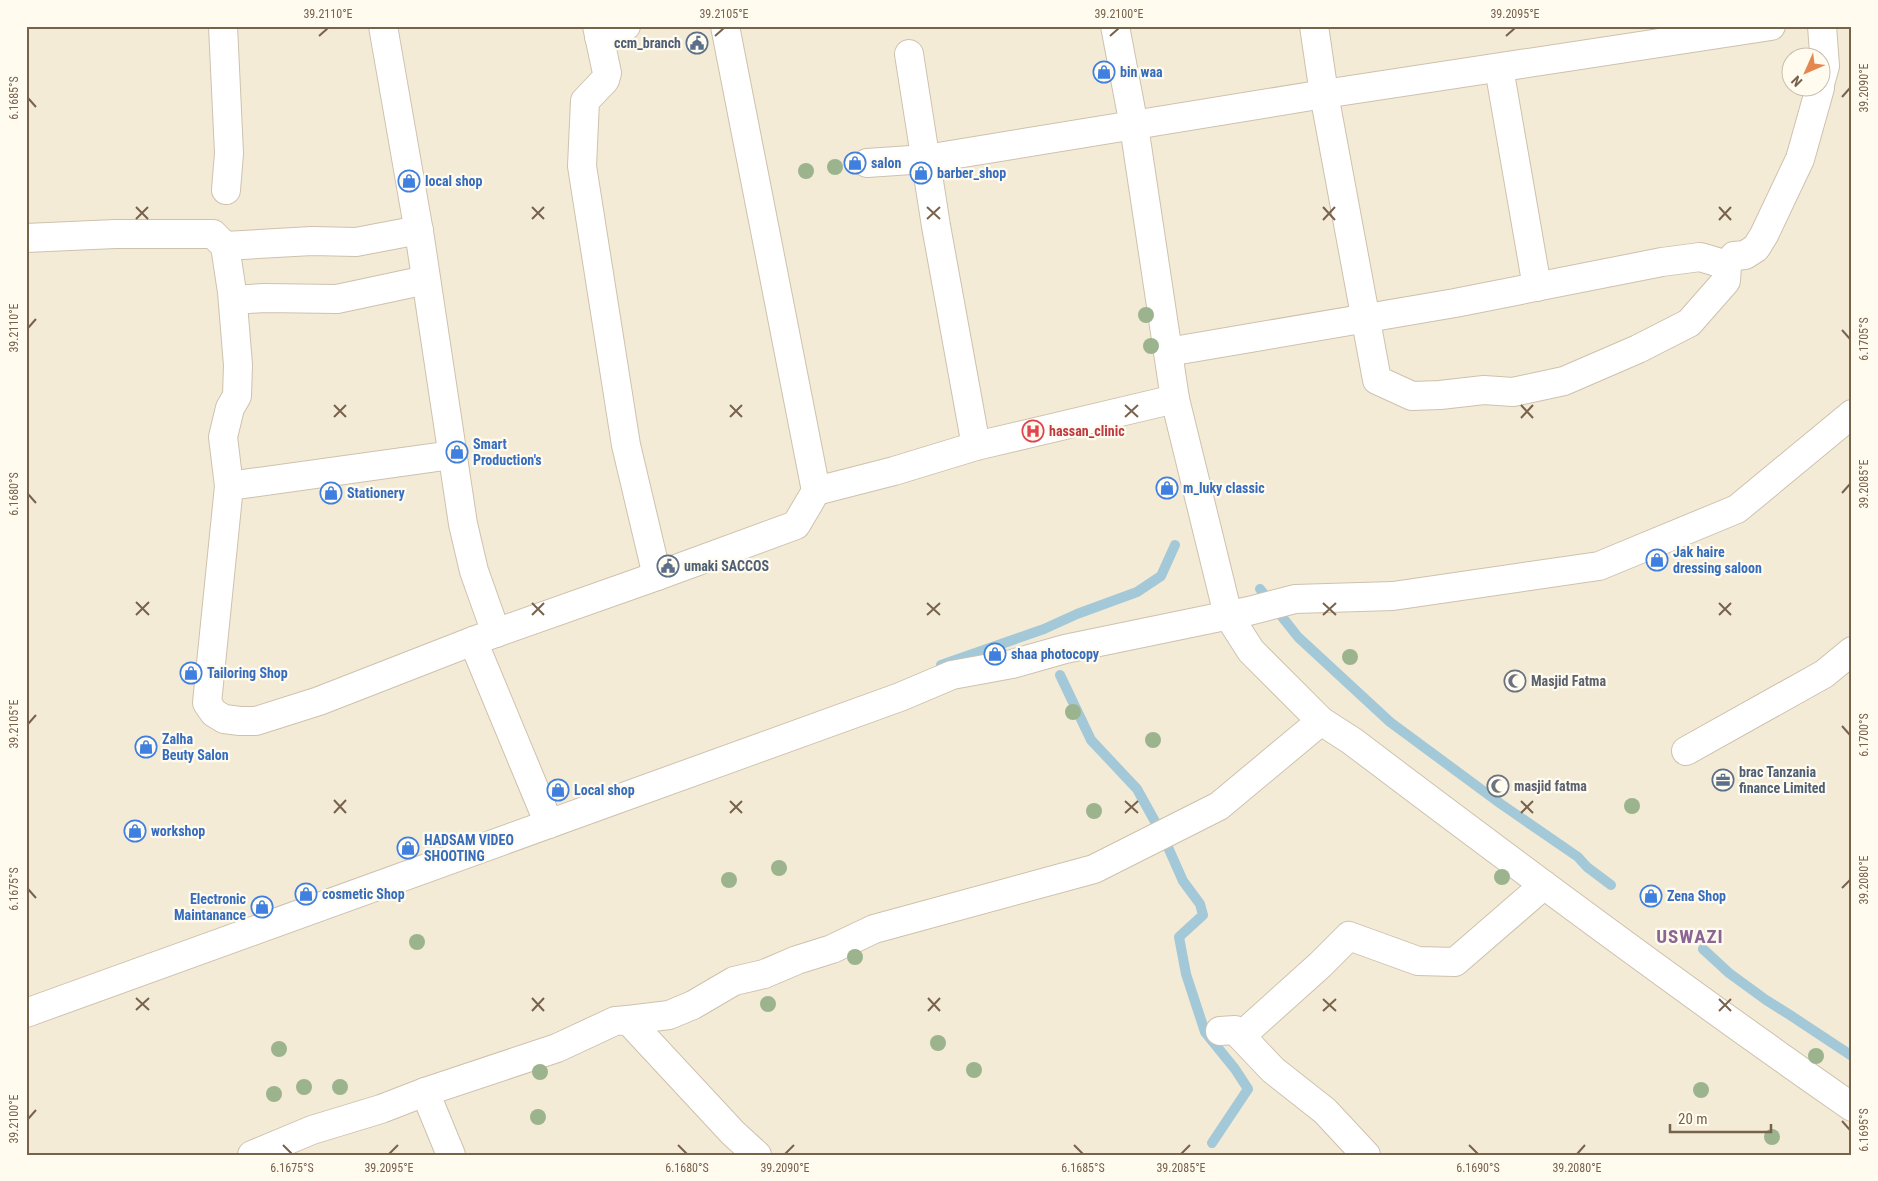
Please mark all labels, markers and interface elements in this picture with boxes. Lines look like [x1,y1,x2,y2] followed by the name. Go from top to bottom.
[303,7,353,21] text: 39.2110°E
[699,7,749,21] text: 39.2105°E
[1094,7,1144,21] text: 39.2100°E
[1490,7,1540,21] text: 39.2095°E
[685,31,709,55] public building icon: ccm_branch
[614,35,681,51] place label: ccm_branch
[1780,48,1830,98] north arrow
[1092,60,1116,84] shop icon: bin waa
[1857,63,1871,113] text: 39.2090°E
[1120,64,1163,80] place label: bin waa
[1788,73,1805,90] text: N
[7,76,21,120] text: 6.1685°S
[843,151,867,175] shop icon: salon
[871,155,901,171] place label: salon
[909,161,933,185] shop icon: barber_shop
[937,165,1006,181] place label: barber_shop
[397,169,421,193] shop icon: local shop
[425,173,482,189] place label: local shop
[7,303,21,353] text: 39.2110°E
[1857,317,1871,361] text: 6.1705°S
[1021,419,1045,443] hospital icon: hassan_clinic
[1049,423,1125,439] place label: hassan_clinic
[473,436,542,468] place label: Smart Production's
[445,440,469,464] shop icon: Smart Production's
[1857,459,1871,509] text: 39.2085°E
[7,472,21,516] text: 6.1680°S
[1155,476,1179,500] shop icon: m_luky classic
[1183,480,1265,496] place label: m_luky classic
[319,481,343,505] shop icon: Stationery
[347,485,406,501] place label: Stationery
[1673,544,1762,576] place label: Jak haire dressing saloon
[1645,548,1669,572] shop icon: Jak haire dressing saloon
[656,554,680,578] public building icon: umaki SACCOS
[684,558,769,574] place label: umaki SACCOS
[983,642,1007,666] shop icon: shaa photocopy
[1011,646,1100,662] place label: shaa photocopy
[179,661,203,685] shop icon: Tailoring Shop
[207,665,288,681] place label: Tailoring Shop
[1503,669,1527,693] mosque icon: Masjid Fatma
[1531,673,1606,689] place label: Masjid Fatma
[7,699,21,749] text: 39.2105°E
[1857,713,1871,757] text: 6.1700°S
[162,731,229,763] place label: Zalha Beuty Salon
[134,735,158,759] shop icon: Zalha Beuty Salon
[1739,764,1826,796] place label: brac Tanzania finance Limited
[1711,768,1735,792] office icon: brac Tanzania finance Limited
[1486,774,1510,798] mosque icon: masjid fatma
[546,778,570,802] shop icon: Local shop
[1514,778,1587,794] place label: masjid fatma
[574,782,635,798] place label: Local shop
[123,819,147,843] shop icon: workshop
[151,823,205,839] place label: workshop
[424,832,514,864] place label: HADSAM VIDEO SHOOTING
[396,836,420,860] shop icon: HADSAM VIDEO SHOOTING
[1857,855,1871,905] text: 39.2080°E
[7,867,21,911] text: 6.1675°S
[294,882,318,906] shop icon: cosmetic Shop
[1639,884,1663,908] shop icon: Zena Shop
[322,886,405,902] place label: cosmetic Shop
[1667,888,1726,904] place label: Zena Shop
[174,891,247,923] place label: Electronic Maintanance
[250,895,274,919] shop icon: Electronic Maintanance
[1656,925,1724,948] district label: USWAZI
[7,1094,21,1144] text: 39.2100°E
[1670,1101,1772,1133] scale bar
[1857,1108,1871,1152] text: 6.1695°S
[1678,1110,1708,1128] text: 20 m
[270,1161,314,1175] text: 6.1675°S
[364,1161,414,1175] text: 39.2095°E
[665,1161,709,1175] text: 6.1680°S
[760,1161,810,1175] text: 39.2090°E
[1061,1161,1105,1175] text: 6.1685°S
[1156,1161,1206,1175] text: 39.2085°E
[1456,1161,1500,1175] text: 6.1690°S
[1552,1161,1602,1175] text: 39.2080°E

